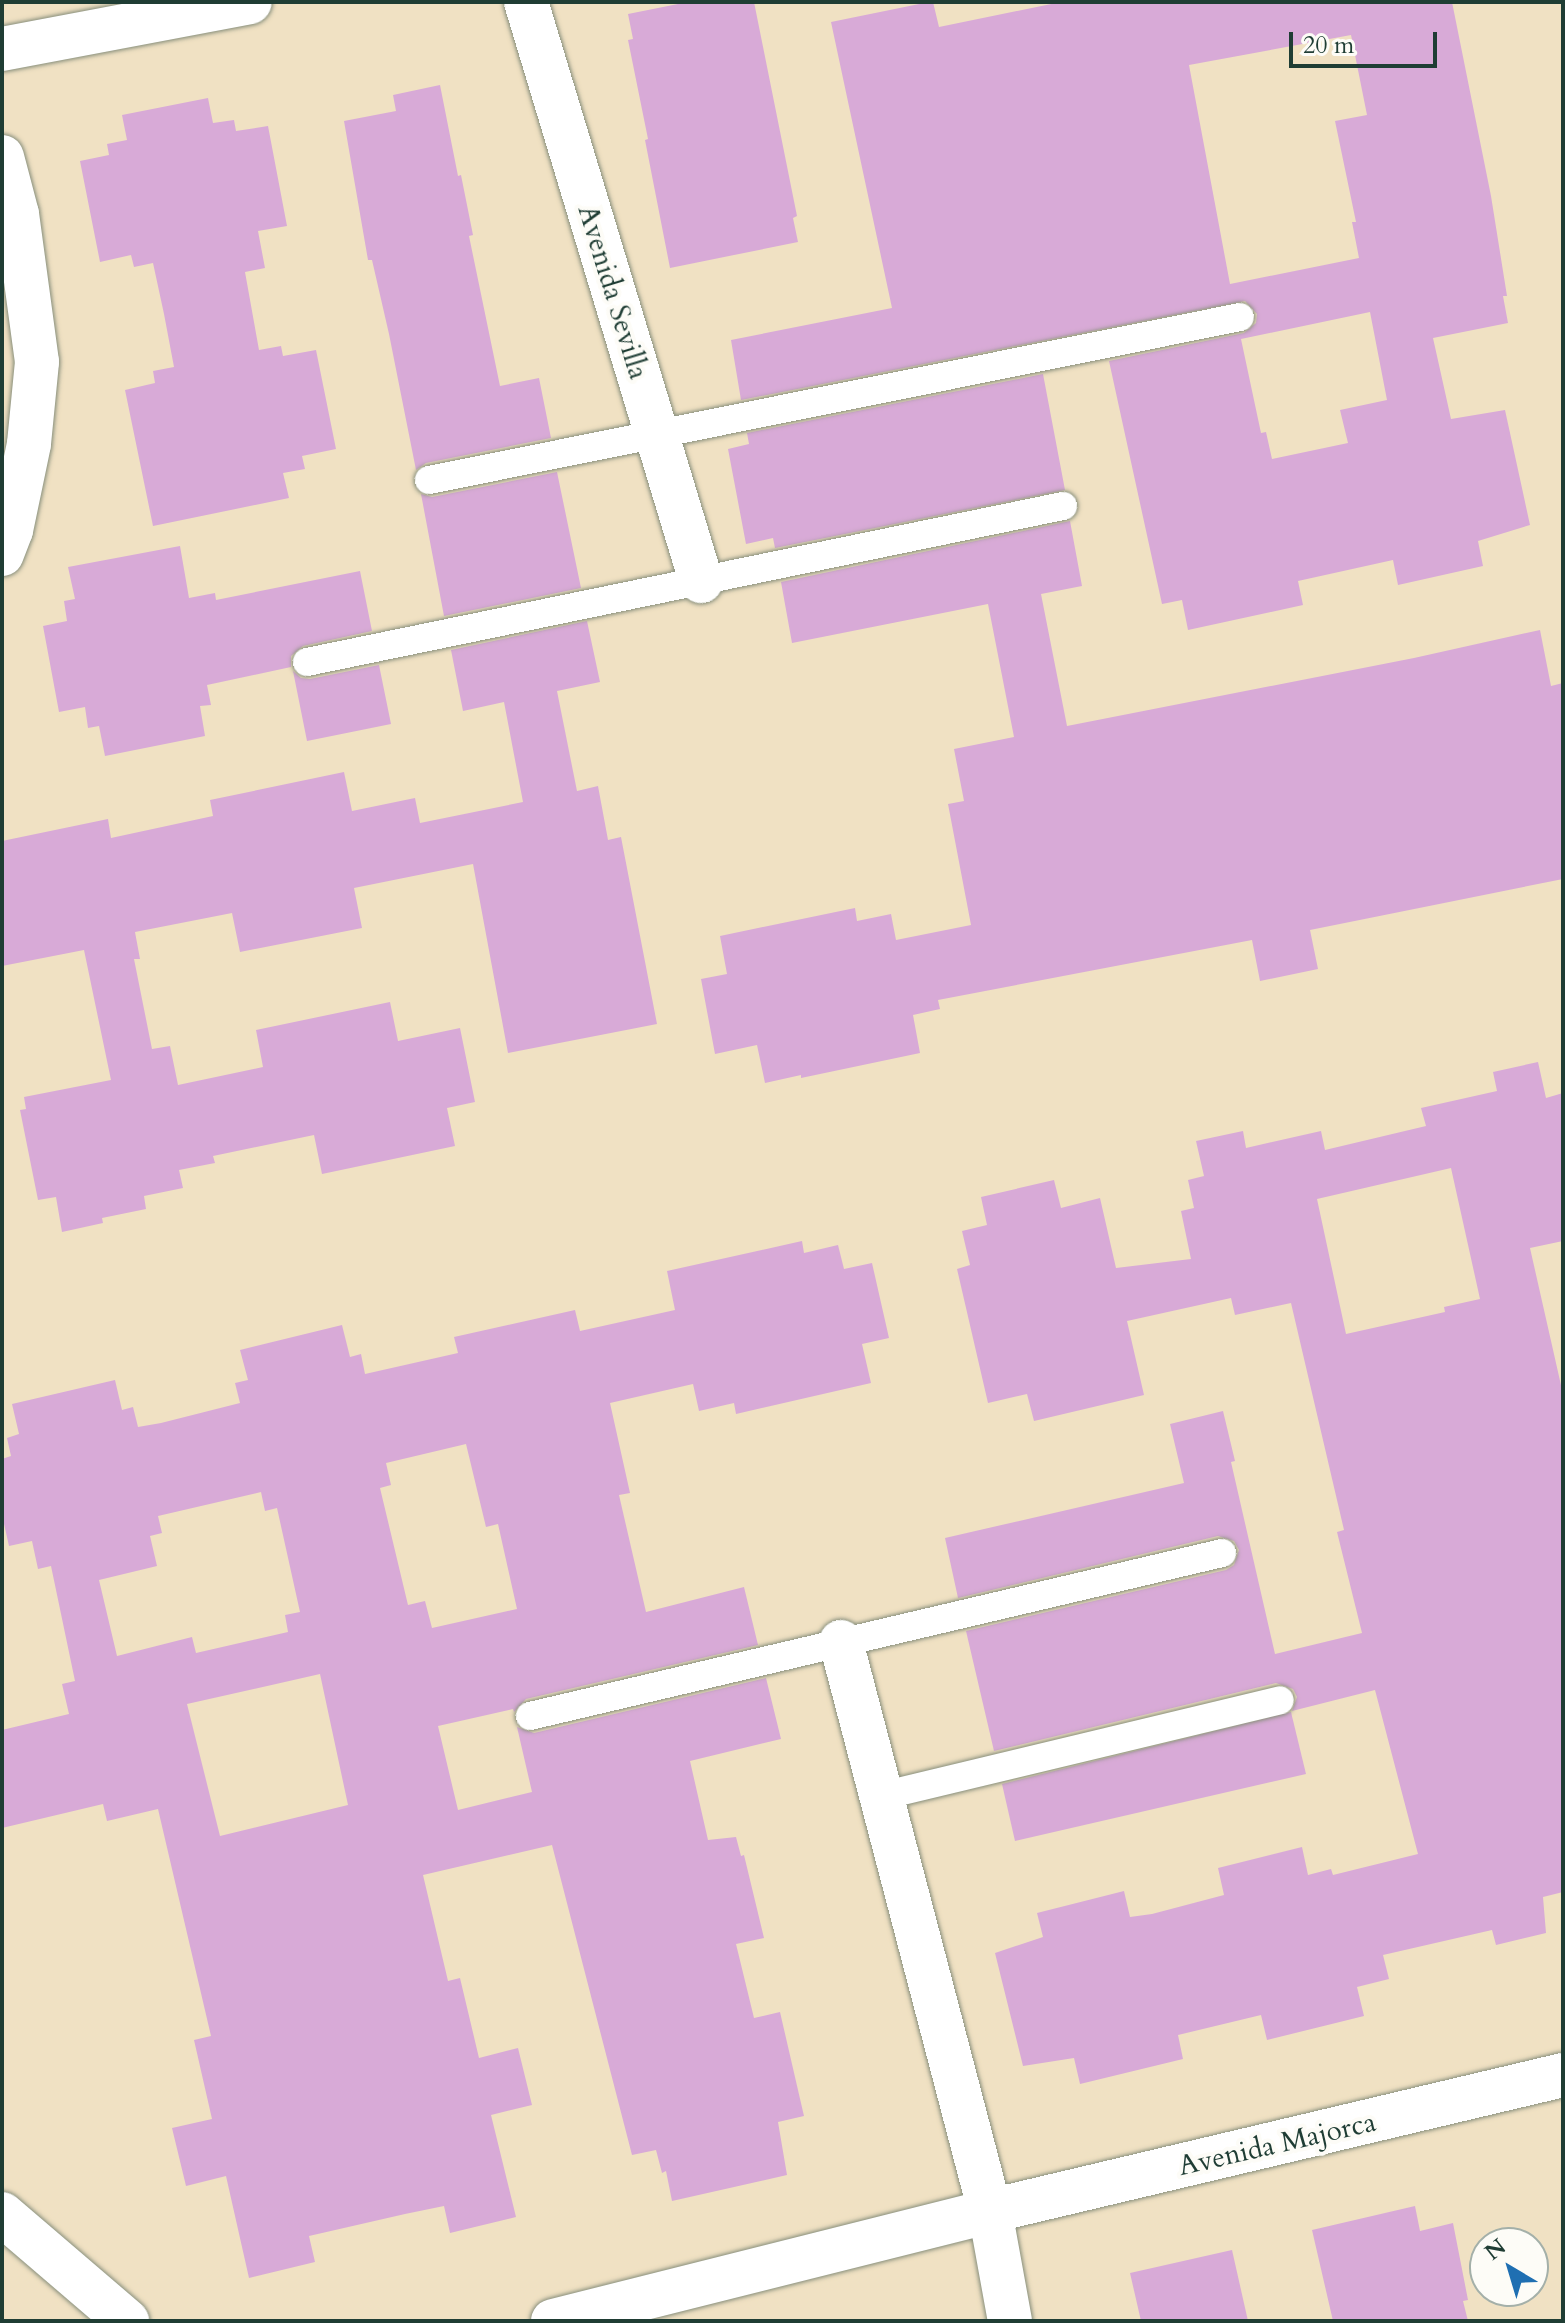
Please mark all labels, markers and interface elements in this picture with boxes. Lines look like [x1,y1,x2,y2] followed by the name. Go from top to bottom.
[1293,16,1441,66] scale bar
[1303,29,1354,62] text: 20 m
[571,201,655,383] street label: Avenida Sevilla
[1175,2105,1379,2183] street label: Avenida Majorca
[1469,2227,1549,2307] north arrow
[1479,2232,1512,2267] text: N

